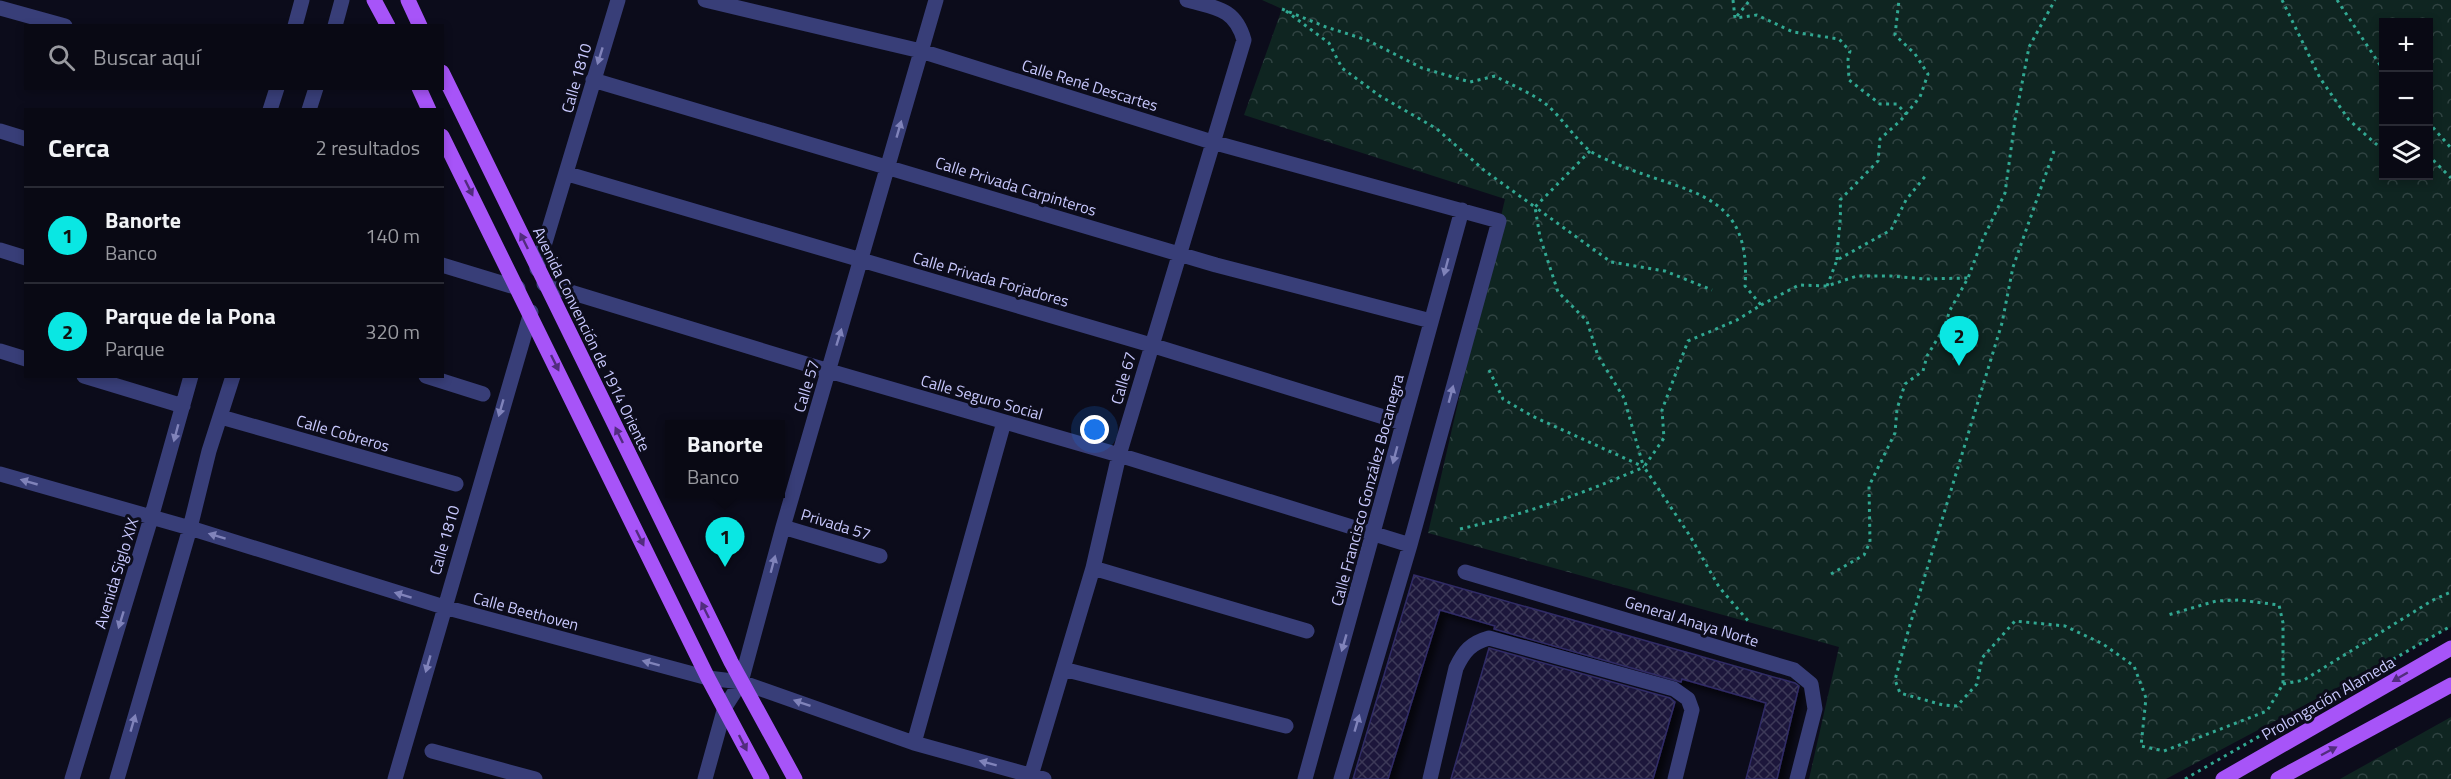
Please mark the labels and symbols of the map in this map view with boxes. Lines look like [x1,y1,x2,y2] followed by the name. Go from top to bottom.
[555,40,597,116] street label: Calle 1810
[595,47,604,65] one-way arrow
[1019,53,1161,117] street label: Calle René Descartes
[895,120,904,138] one-way arrow
[932,150,1100,222] street label: Calle Privada Carpinteros
[463,179,473,197] one-way arrow
[527,223,657,455] street label: Avenida Convención de 1914 Oriente
[519,232,528,249] one-way arrow
[910,245,1072,313] street label: Calle Privada Forjadores
[1441,258,1451,276] one-way arrow
[1940,316,1978,366] pin: 2
[835,328,844,346] one-way arrow
[1104,349,1142,407] street label: Calle 67
[551,354,560,371] one-way arrow
[787,357,825,415] street label: Calle 57
[918,368,1046,426] street label: Calle Seguro Social
[1324,371,1410,609] street label: Calle Francisco González Bocanegra
[1447,385,1456,403] one-way arrow
[496,399,505,417] one-way arrow
[294,408,392,458] street label: Calle Cobreros
[1080,415,1109,444] your location
[170,424,180,442] one-way arrow
[614,426,623,443] one-way arrow
[1390,446,1399,464] one-way arrow
[20,477,38,486] one-way arrow
[423,502,465,578] street label: Calle 1810
[798,502,874,546] street label: Privada 57
[88,515,144,631] street label: Avenida Siglo XIX
[706,518,744,567] pin: 1
[636,530,645,547] one-way arrow
[208,531,226,540] one-way arrow
[768,555,778,573] one-way arrow
[471,585,581,637] street label: Calle Beethoven
[394,589,412,599] one-way arrow
[1622,589,1762,653] street label: General Anaya Norte
[700,601,710,618] one-way arrow
[115,611,125,629] one-way arrow
[1339,634,1348,652] one-way arrow
[2257,650,2399,746] street label: Prolongación Alameda
[423,655,432,673] one-way arrow
[642,657,661,667] one-way arrow
[2391,672,2408,682] one-way arrow
[793,698,811,708] one-way arrow
[129,714,138,732] one-way arrow
[1353,714,1362,732] one-way arrow
[738,734,748,752] one-way arrow
[2321,746,2338,756] one-way arrow
[978,758,996,767] one-way arrow

